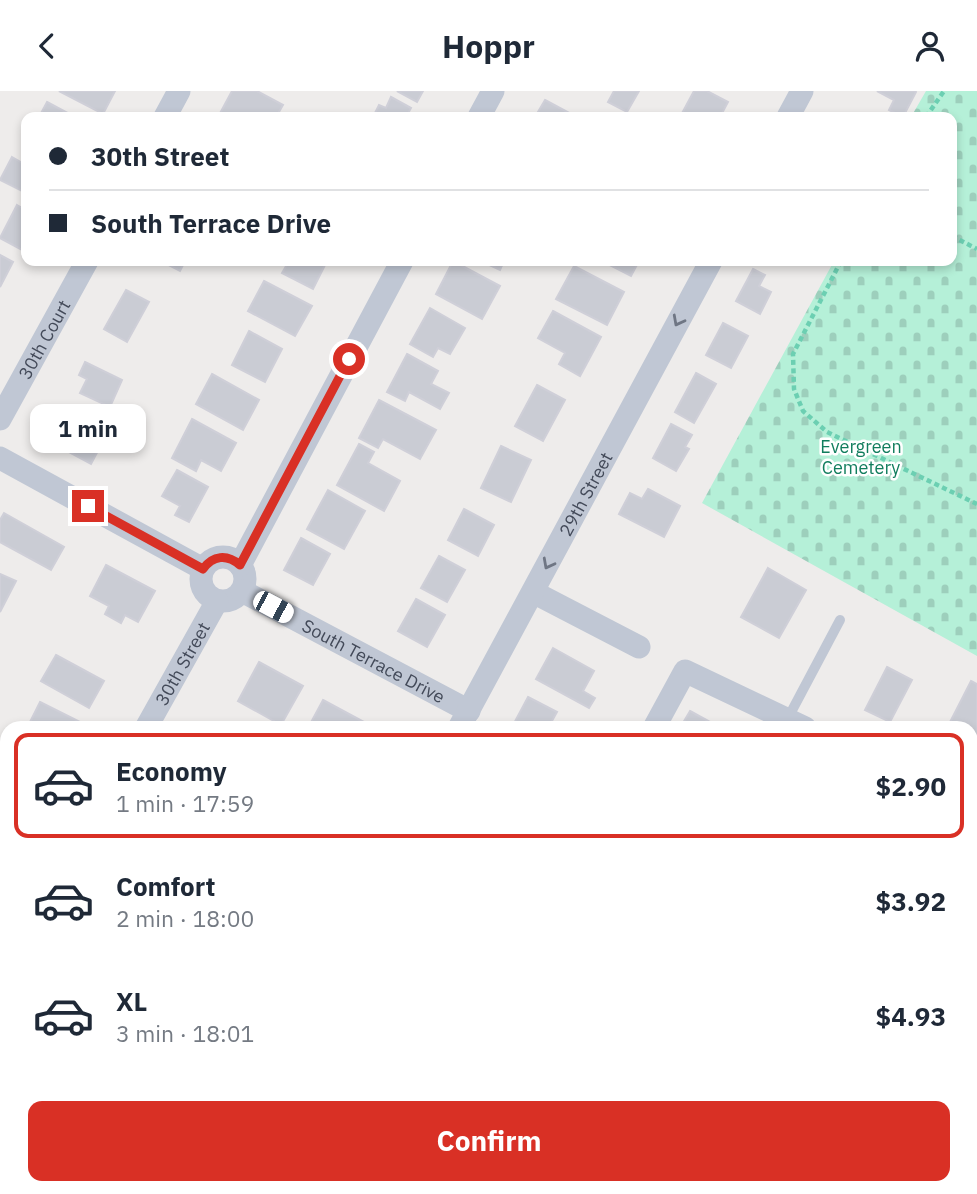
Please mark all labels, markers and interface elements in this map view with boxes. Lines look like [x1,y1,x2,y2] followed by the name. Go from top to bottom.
[442,25,535,67] text: Hoppr
[28,27,66,65] icon: back
[911,27,949,65] icon: person
[91,139,229,173] text: 30th Street
[91,206,331,240] text: South Terrace Drive
[13,296,75,383] street label: 30th Court
[673,314,687,326] one-way arrow
[333,343,365,375] route start
[30,405,146,453] callout: 1 min
[58,413,118,443] text: 1 min
[820,435,902,479] park label: Evergreen Cemetery
[553,448,617,540] street label: 29th Street
[72,490,104,522] route end
[542,557,556,570] one-way arrow
[250,588,297,626] car
[298,613,449,708] street label: South Terrace Drive
[150,618,215,709] street label: 30th Street
[32,754,95,817] icon: car
[116,754,227,788] text: Economy
[876,769,946,803] text: $2.90
[116,788,254,818] text: 1 min · 17:59
[32,869,95,932] icon: car
[116,869,215,903] text: Comfort
[876,884,946,918] text: $3.92
[116,903,254,933] text: 2 min · 18:00
[32,984,95,1047] icon: car
[116,984,147,1018] text: XL
[876,999,946,1033] text: $4.93
[116,1018,254,1048] text: 3 min · 18:01
[28,1101,950,1181] button: Confirm

